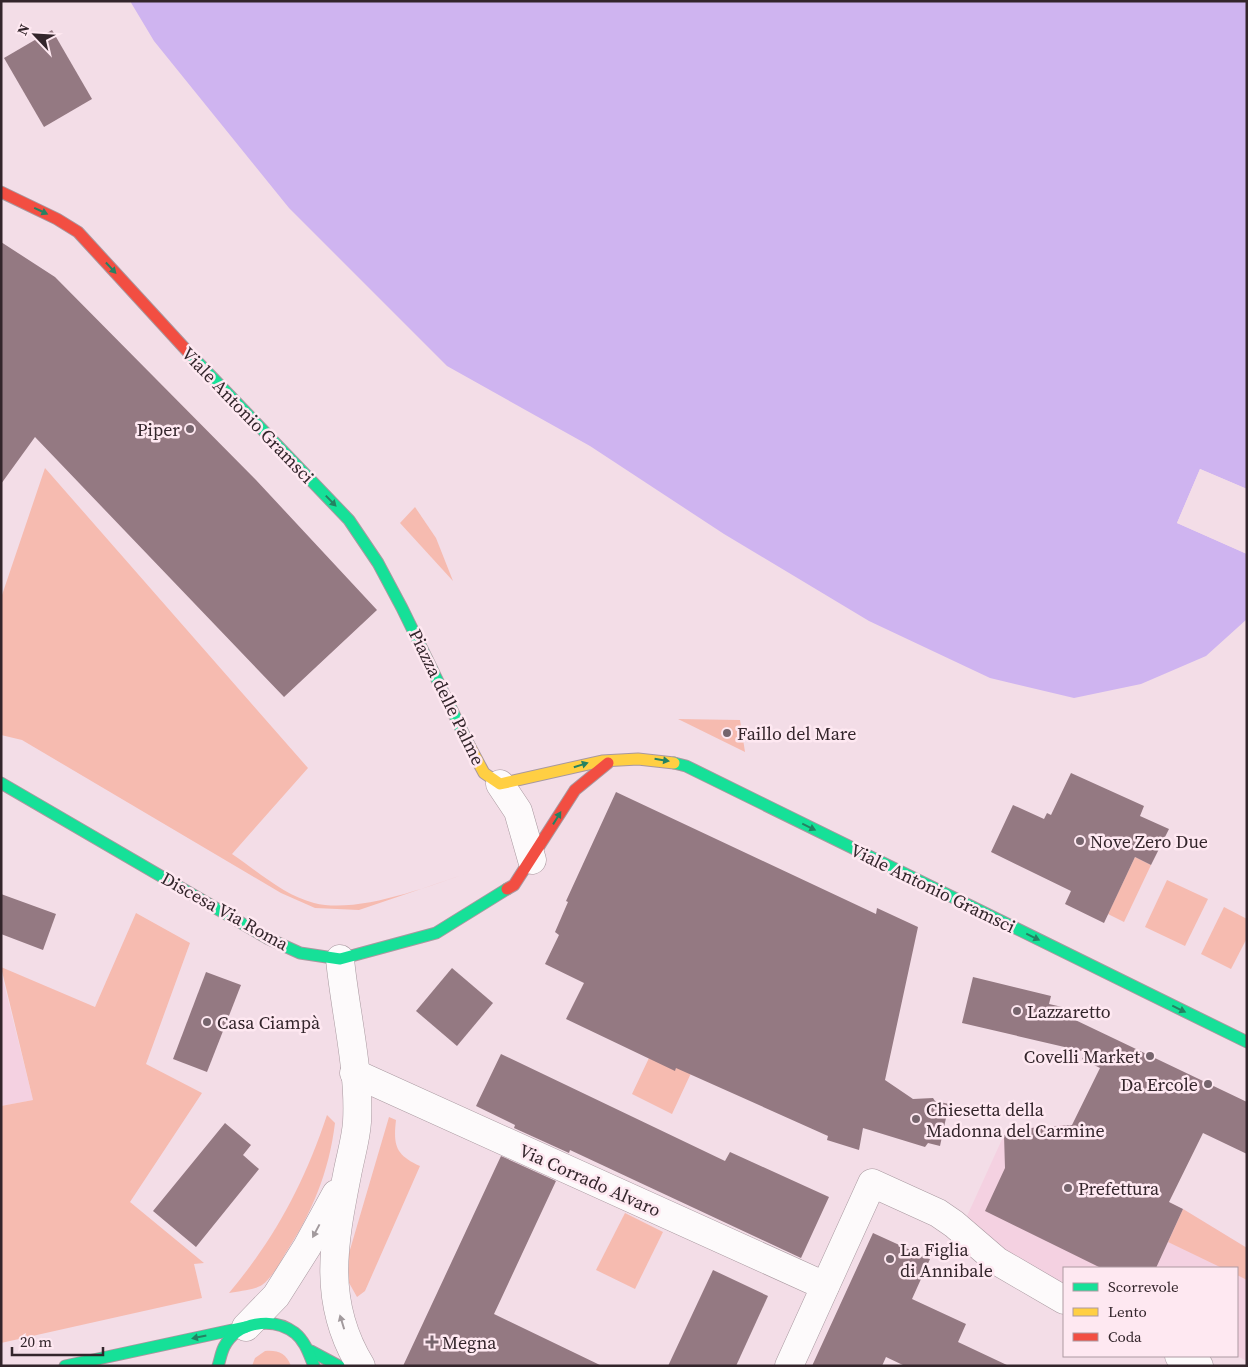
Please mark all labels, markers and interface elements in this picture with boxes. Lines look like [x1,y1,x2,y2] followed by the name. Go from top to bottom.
[10,10,60,60] north arrow
[12,21,34,38] text: N
[33,207,48,215] one-way arrow
[105,262,117,274] one-way arrow
[176,341,320,489] street label: Viale Antonio Gramsci
[137,417,180,442] place label: Piper
[184,423,196,435] marker: Piper
[325,495,337,507] one-way arrow
[403,625,491,769] street label: Piazza delle Palme
[737,721,856,746] place label: Faillo del Mare
[721,727,733,739] marker: Faillo del Mare
[654,757,670,765] one-way arrow
[574,761,589,769] one-way arrow
[553,812,562,825] one-way arrow
[802,823,816,831] one-way arrow
[1090,829,1208,854] place label: Nove Zero Due
[1074,835,1086,847] marker: Nove Zero Due
[846,837,1020,939] street label: Viale Antonio Gramsci
[157,866,294,957] street label: Discesa Via Roma
[1026,933,1040,941] one-way arrow
[1027,999,1111,1024] place label: Lazzaretto
[1011,1005,1023,1017] marker: Lazzaretto
[1172,1005,1186,1013] one-way arrow
[217,1010,321,1035] place label: Casa Ciampà
[201,1016,213,1028] marker: Casa Ciampà
[1024,1044,1140,1069] place label: Covelli Market
[1144,1050,1156,1062] marker: Covelli Market
[1121,1072,1198,1097] place label: Da Ercole
[1202,1078,1214,1090] marker: Da Ercole
[926,1097,1105,1143] place label: Chiesetta della Madonna del Carmine
[910,1113,922,1125] marker: Chiesetta della Madonna del Carmine
[515,1138,665,1222] street label: Via Corrado Alvaro
[1078,1176,1160,1201] place label: Prefettura
[1062,1182,1074,1194] marker: Prefettura
[312,1224,320,1238] one-way arrow
[900,1237,993,1283] place label: La Figlia di Annibale
[884,1253,896,1265] marker: La Figlia di Annibale
[1063,1267,1238,1357] legend
[1108,1276,1179,1297] text: Scorrevole
[1108,1301,1147,1322] text: Lento
[337,1314,345,1329] one-way arrow
[12,1324,104,1356] scale bar
[1108,1326,1142,1347] text: Coda
[442,1330,497,1355] place label: Megna
[20,1331,52,1352] text: 20 m
[191,1333,206,1341] one-way arrow
[426,1336,438,1348] marker: Megna

